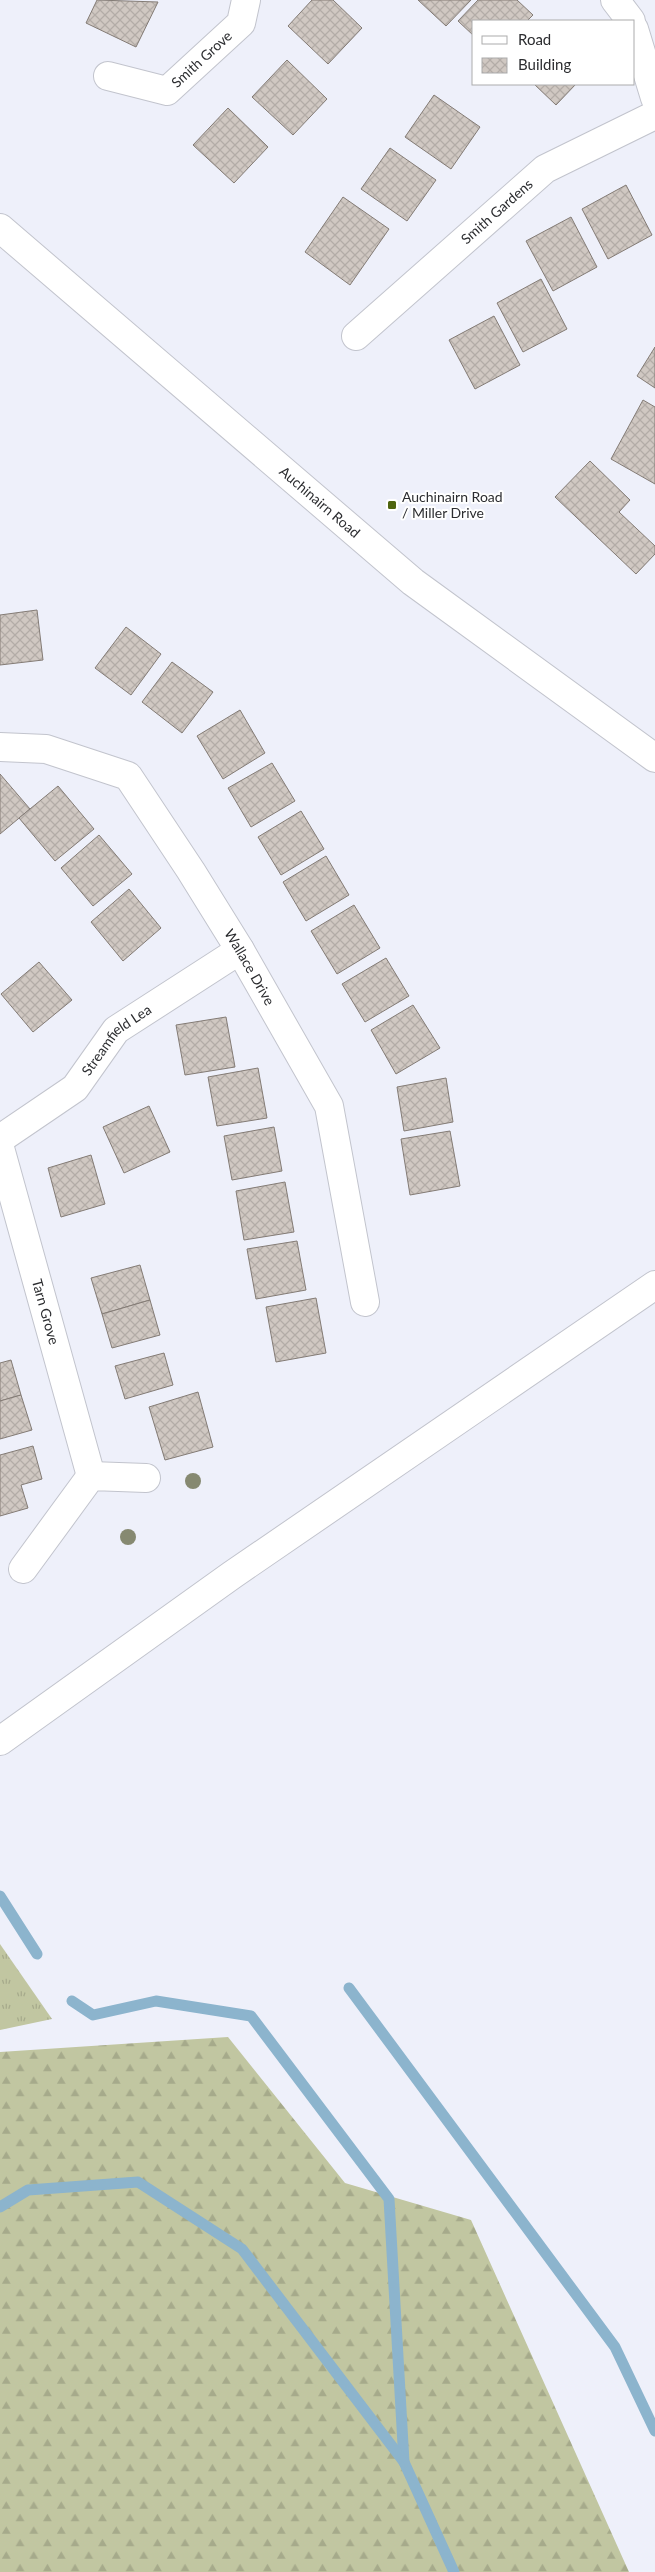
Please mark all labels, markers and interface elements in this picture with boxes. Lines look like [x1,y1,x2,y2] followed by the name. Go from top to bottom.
[472,20,635,85] legend
[168,27,235,91] street label: Smith Grove
[518,30,551,48] text: Road
[518,55,571,73] text: Building
[457,175,536,247] street label: Smith Gardens
[276,462,364,541] street label: Auchinairn Road
[402,488,503,521] place label: Auchinairn Road / Miller Drive
[386,499,398,511] marker: Auchinairn Road / Miller Drive
[221,926,279,1008] street label: Wallace Drive
[78,1001,154,1079] street label: Streamfield Lea
[29,1277,63,1346] street label: Tarn Grove

